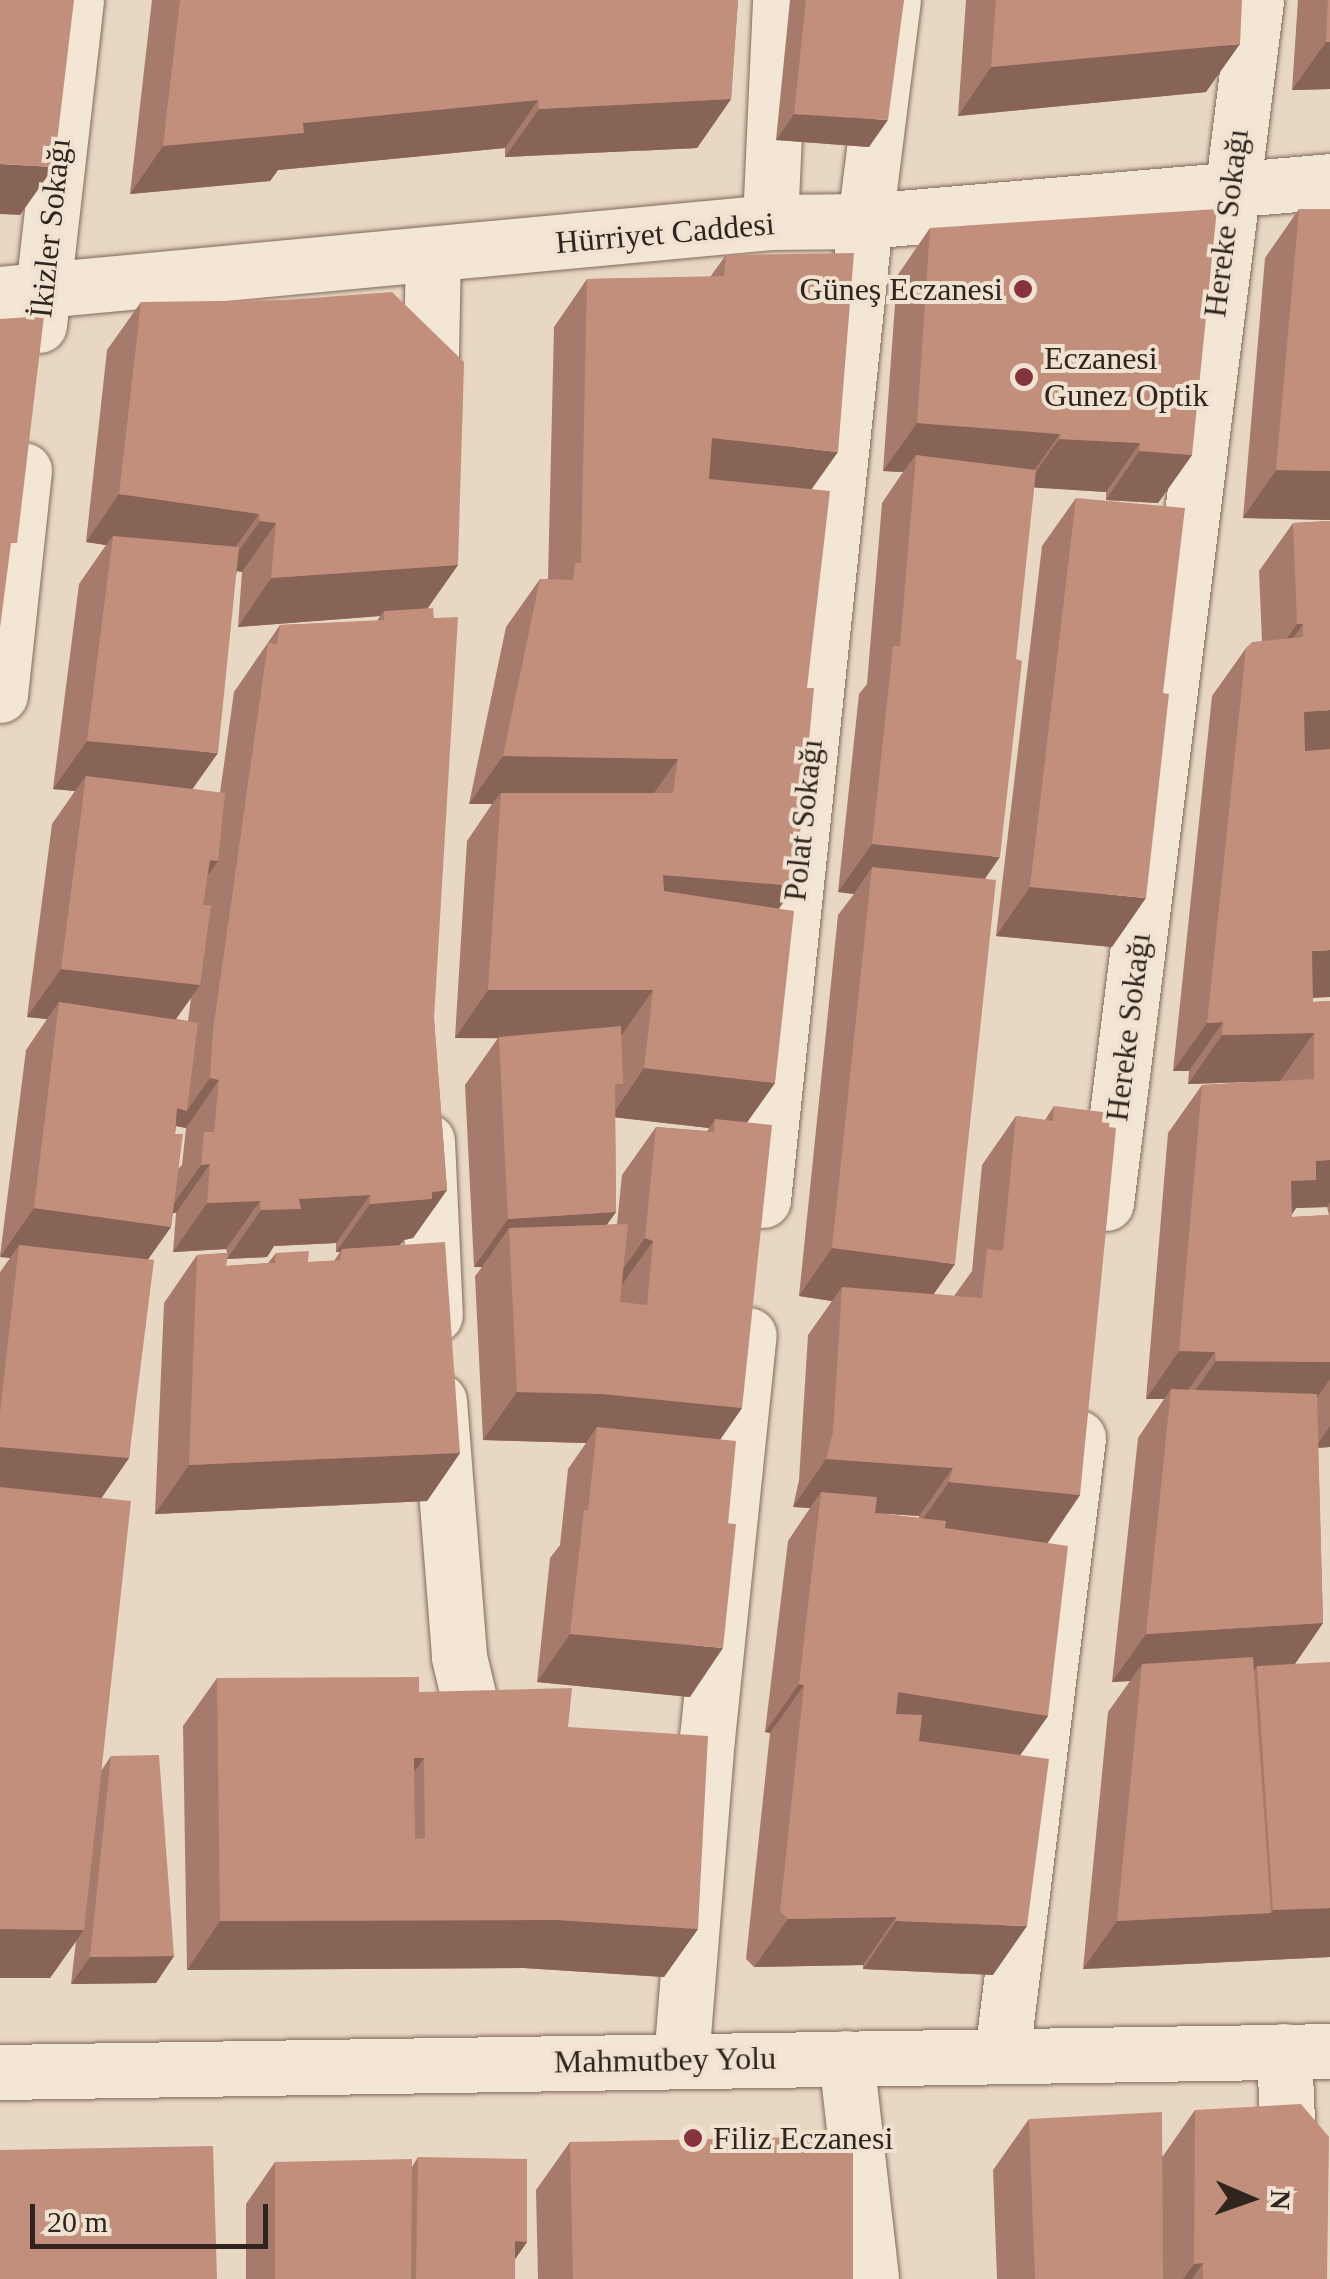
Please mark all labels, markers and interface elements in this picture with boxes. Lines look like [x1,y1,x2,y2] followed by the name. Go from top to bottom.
[1195,127,1257,319] street label: Hereke Sokağı
[21,136,79,320] street label: İkizler Sokağı
[554,204,776,262] street label: Hürriyet Caddesi
[800,270,1003,308] place label: Güneş Eczanesi
[1012,278,1034,300] marker: Güneş Eczanesi
[1044,340,1208,415] place label: Eczanesi Gunez Optik
[1013,366,1035,388] marker: Eczanesi Gunez Optik
[775,737,831,903] street label: Polat Sokağı
[1097,931,1159,1123] street label: Hereke Sokağı
[553,2039,777,2081] street label: Mahmutbey Yolu
[713,2119,893,2157] place label: Filiz Eczanesi
[682,2127,704,2149] marker: Filiz Eczanesi
[1200,2149,1300,2249] north arrow
[35,2184,272,2246] scale bar
[1265,2189,1296,2211] text: N
[47,2205,108,2238] text: 20 m

